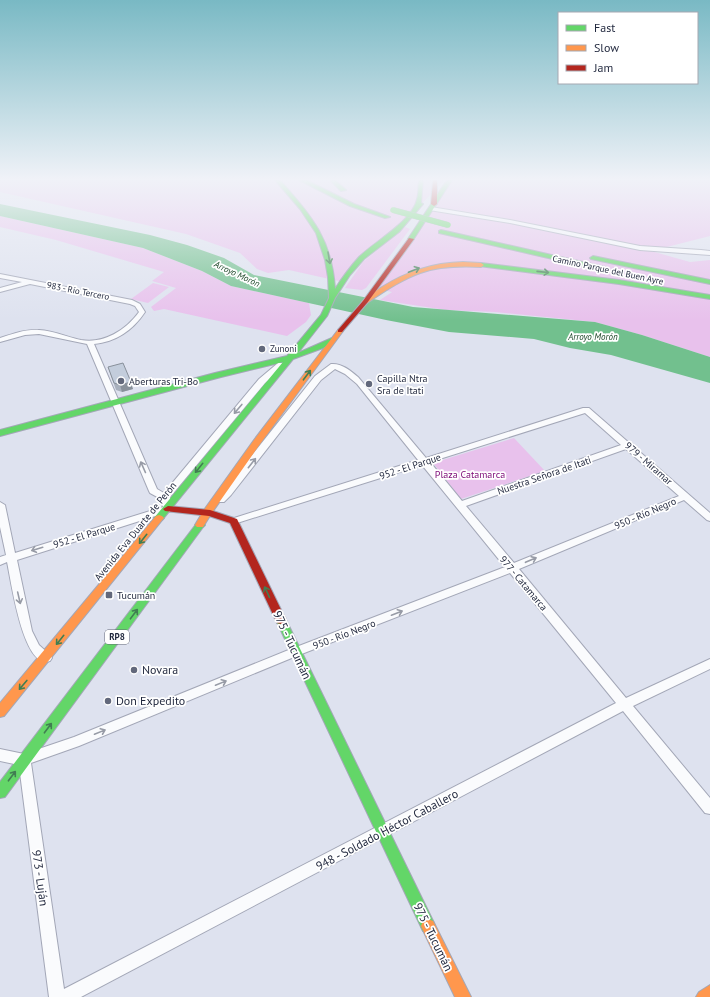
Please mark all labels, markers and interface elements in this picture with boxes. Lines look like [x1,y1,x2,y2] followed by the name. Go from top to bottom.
[558,12,698,84] legend
[594,20,615,35] text: Fast
[594,40,619,55] text: Slow
[593,60,613,75] text: Jam
[326,251,334,264] one-way arrow
[552,252,665,287] street label: Camino Parque del Buen Ayre
[212,258,262,289] water label: Arroyo Morón
[408,266,420,274] one-way arrow
[536,268,549,276] one-way arrow
[46,279,111,302] street label: 983 - Río Tercero
[567,331,618,342] water label: Arroyo Morón
[270,343,297,354] place label: Zunoni
[257,344,267,354] marker: Zunoni
[302,370,311,381] one-way arrow
[377,372,428,397] place label: Capilla Ntra Sra de Itati
[129,375,198,388] place label: Aberturas Tri-Bo
[116,376,126,386] marker: Aberturas Tri-Bo
[364,379,374,389] marker: Capilla Ntra Sra de Itati
[234,403,243,414] one-way arrow
[622,439,676,488] street label: 979 - Miramar
[378,450,443,483] street label: 952 - El Parque
[495,453,593,498] street label: Nuestra Señora de Itati
[248,457,256,468] one-way arrow
[139,462,146,474] one-way arrow
[195,463,204,474] one-way arrow
[435,468,505,481] park label: Plaza Catamarca
[91,479,179,583] street label: Avenida Eva Duarte de Perón
[612,495,678,532] street label: 950 - Río Negro
[52,520,117,551] street label: 952 - El Parque
[138,534,147,545] one-way arrow
[30,546,43,553] one-way arrow
[497,553,550,614] street label: 977 - Catamarca
[524,556,536,564] one-way arrow
[263,586,270,598] one-way arrow
[117,589,155,602] place label: Tucumán
[104,590,114,600] marker: Tucumán
[16,591,24,604] one-way arrow
[130,608,139,619] one-way arrow
[270,608,315,682] street label: 975 - Tucumán
[390,608,402,616] one-way arrow
[311,617,377,652] street label: 950 - Río Negro
[105,630,129,644] road number: RP8
[56,634,65,645] one-way arrow
[142,662,178,677] place label: Novara
[129,665,139,675] marker: Novara
[214,679,226,686] one-way arrow
[18,680,27,690] one-way arrow
[116,693,185,708] place label: Don Expedito
[103,696,113,706] marker: Don Expedito
[44,723,52,734] one-way arrow
[94,728,106,736] one-way arrow
[8,770,16,781] one-way arrow
[313,786,460,873] street label: 948 - Soldado Héctor Caballero
[29,849,52,907] street label: 973 - Luján
[410,900,456,973] street label: 975 - Tucumán

